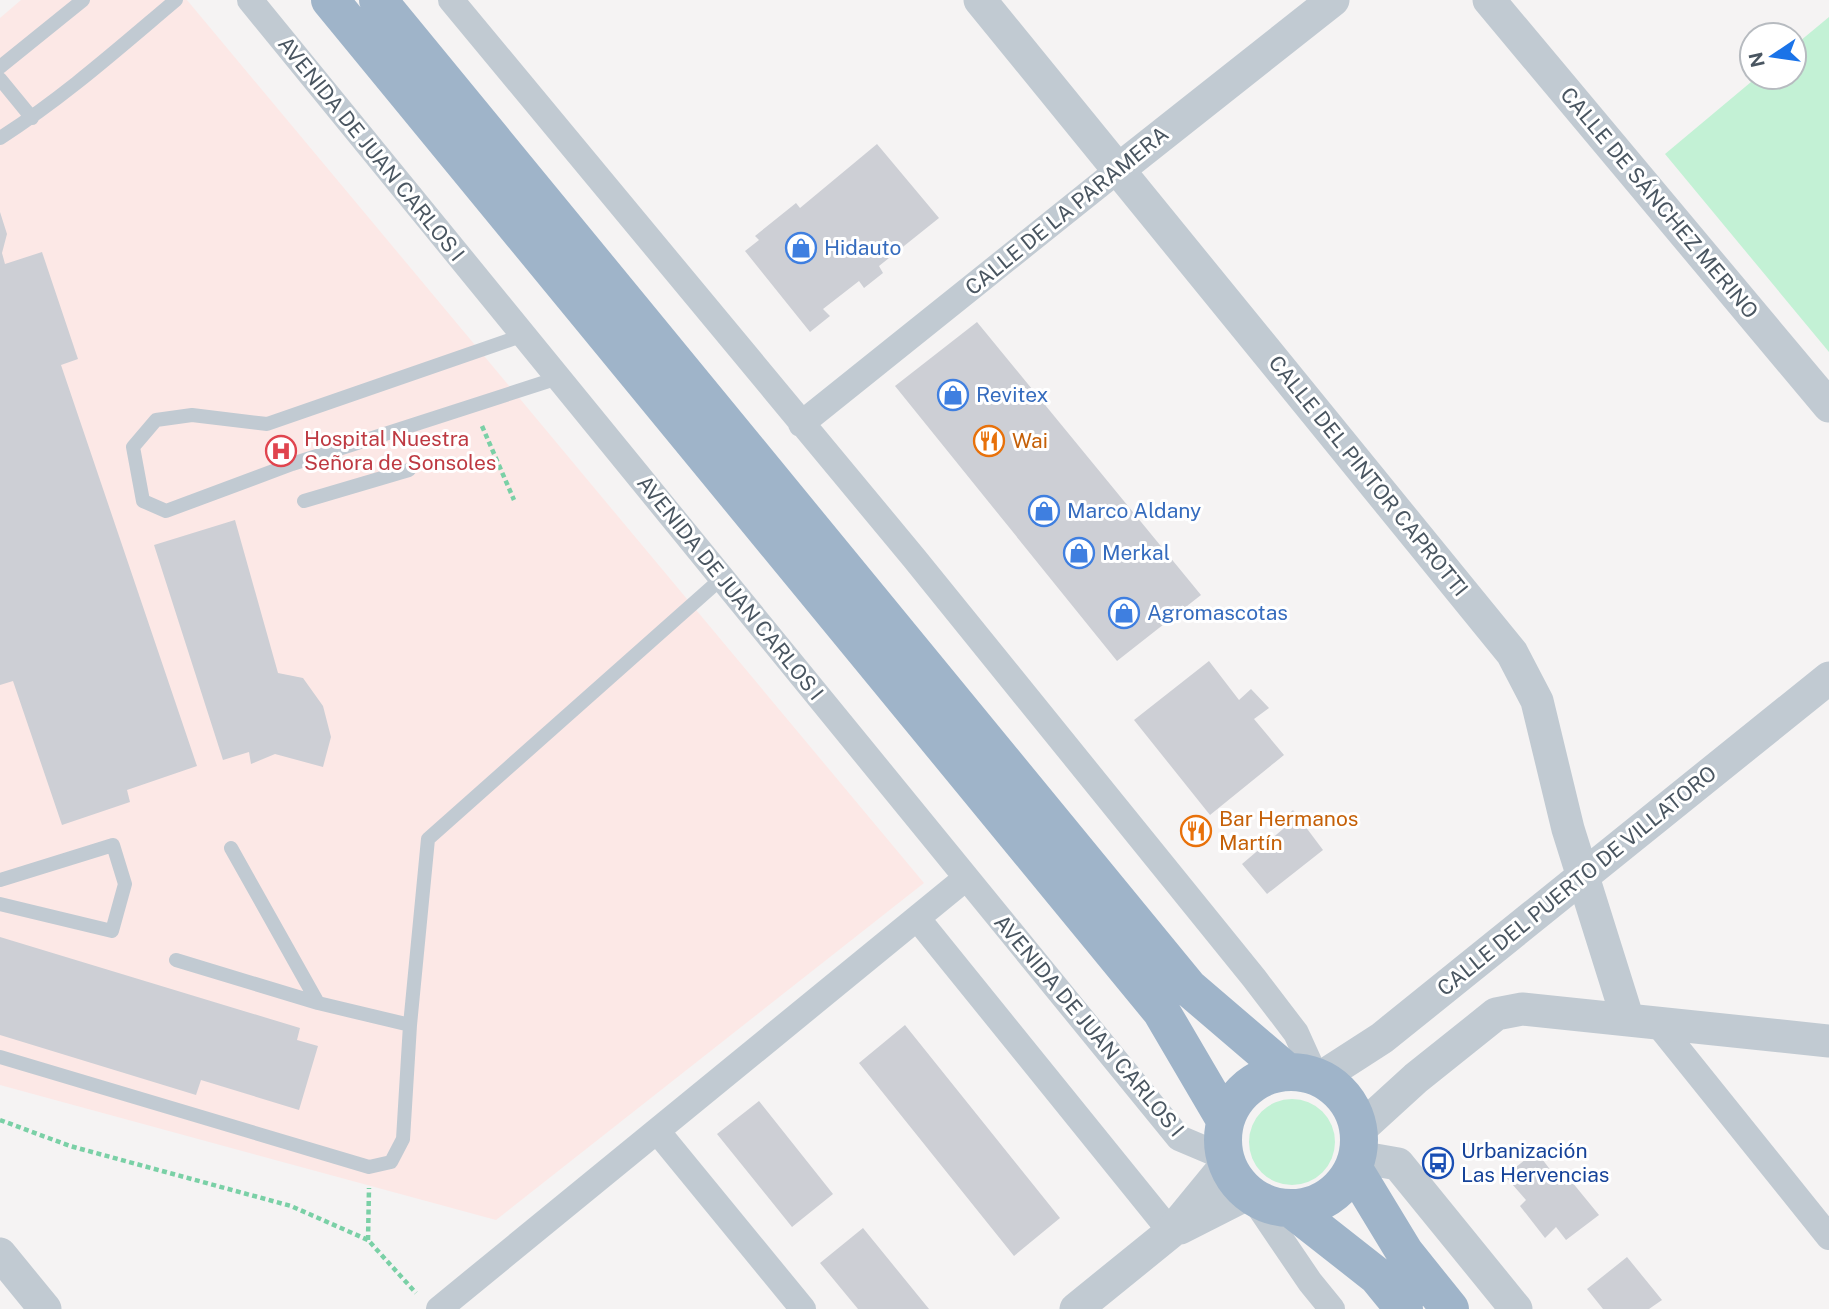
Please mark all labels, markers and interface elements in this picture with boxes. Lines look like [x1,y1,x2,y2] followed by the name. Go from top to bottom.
[1738,21,1808,91] north arrow
[273,31,470,266] street label: AVENIDA DE JUAN CARLOS I
[1744,50,1769,70] text: N
[1555,82,1763,323] street label: CALLE DE SÁNCHEZ MERINO
[960,121,1173,300] street label: CALLE DE LA PARAMERA
[784,231,818,265] shop icon: Hidauto
[824,235,901,260] place label: Hidauto
[1264,350,1473,601] street label: CALLE DEL PINTOR CAPROTTI
[936,378,970,412] shop icon: Revitex
[976,382,1048,407] place label: Revitex
[972,424,1006,458] restaurant icon: Wai
[304,426,496,475] place label: Hospital Nuestra Señora de Sonsoles
[1012,428,1048,453] place label: Wai
[264,434,298,468] hospital icon: Hospital Nuestra Señora de Sonsoles
[632,470,829,705] street label: AVENIDA DE JUAN CARLOS I
[1027,494,1061,528] shop icon: Marco Aldany
[1067,498,1201,523] place label: Marco Aldany
[1062,536,1096,570] shop icon: Merkal
[1102,540,1170,565] place label: Merkal
[1107,596,1141,630] shop icon: Agromascotas
[1147,600,1288,625] place label: Agromascotas
[1432,760,1721,1001] street label: CALLE DEL PUERTO DE VILLATORO
[1219,806,1358,855] place label: Bar Hermanos Martín
[1179,814,1213,848] restaurant icon: Bar Hermanos Martín
[989,910,1189,1142] street label: AVENIDA DE JUAN CARLOS I
[1461,1138,1609,1187] place label: Urbanización Las Hervencias
[1421,1146,1455,1180] bus stop icon: Urbanización Las Hervencias

